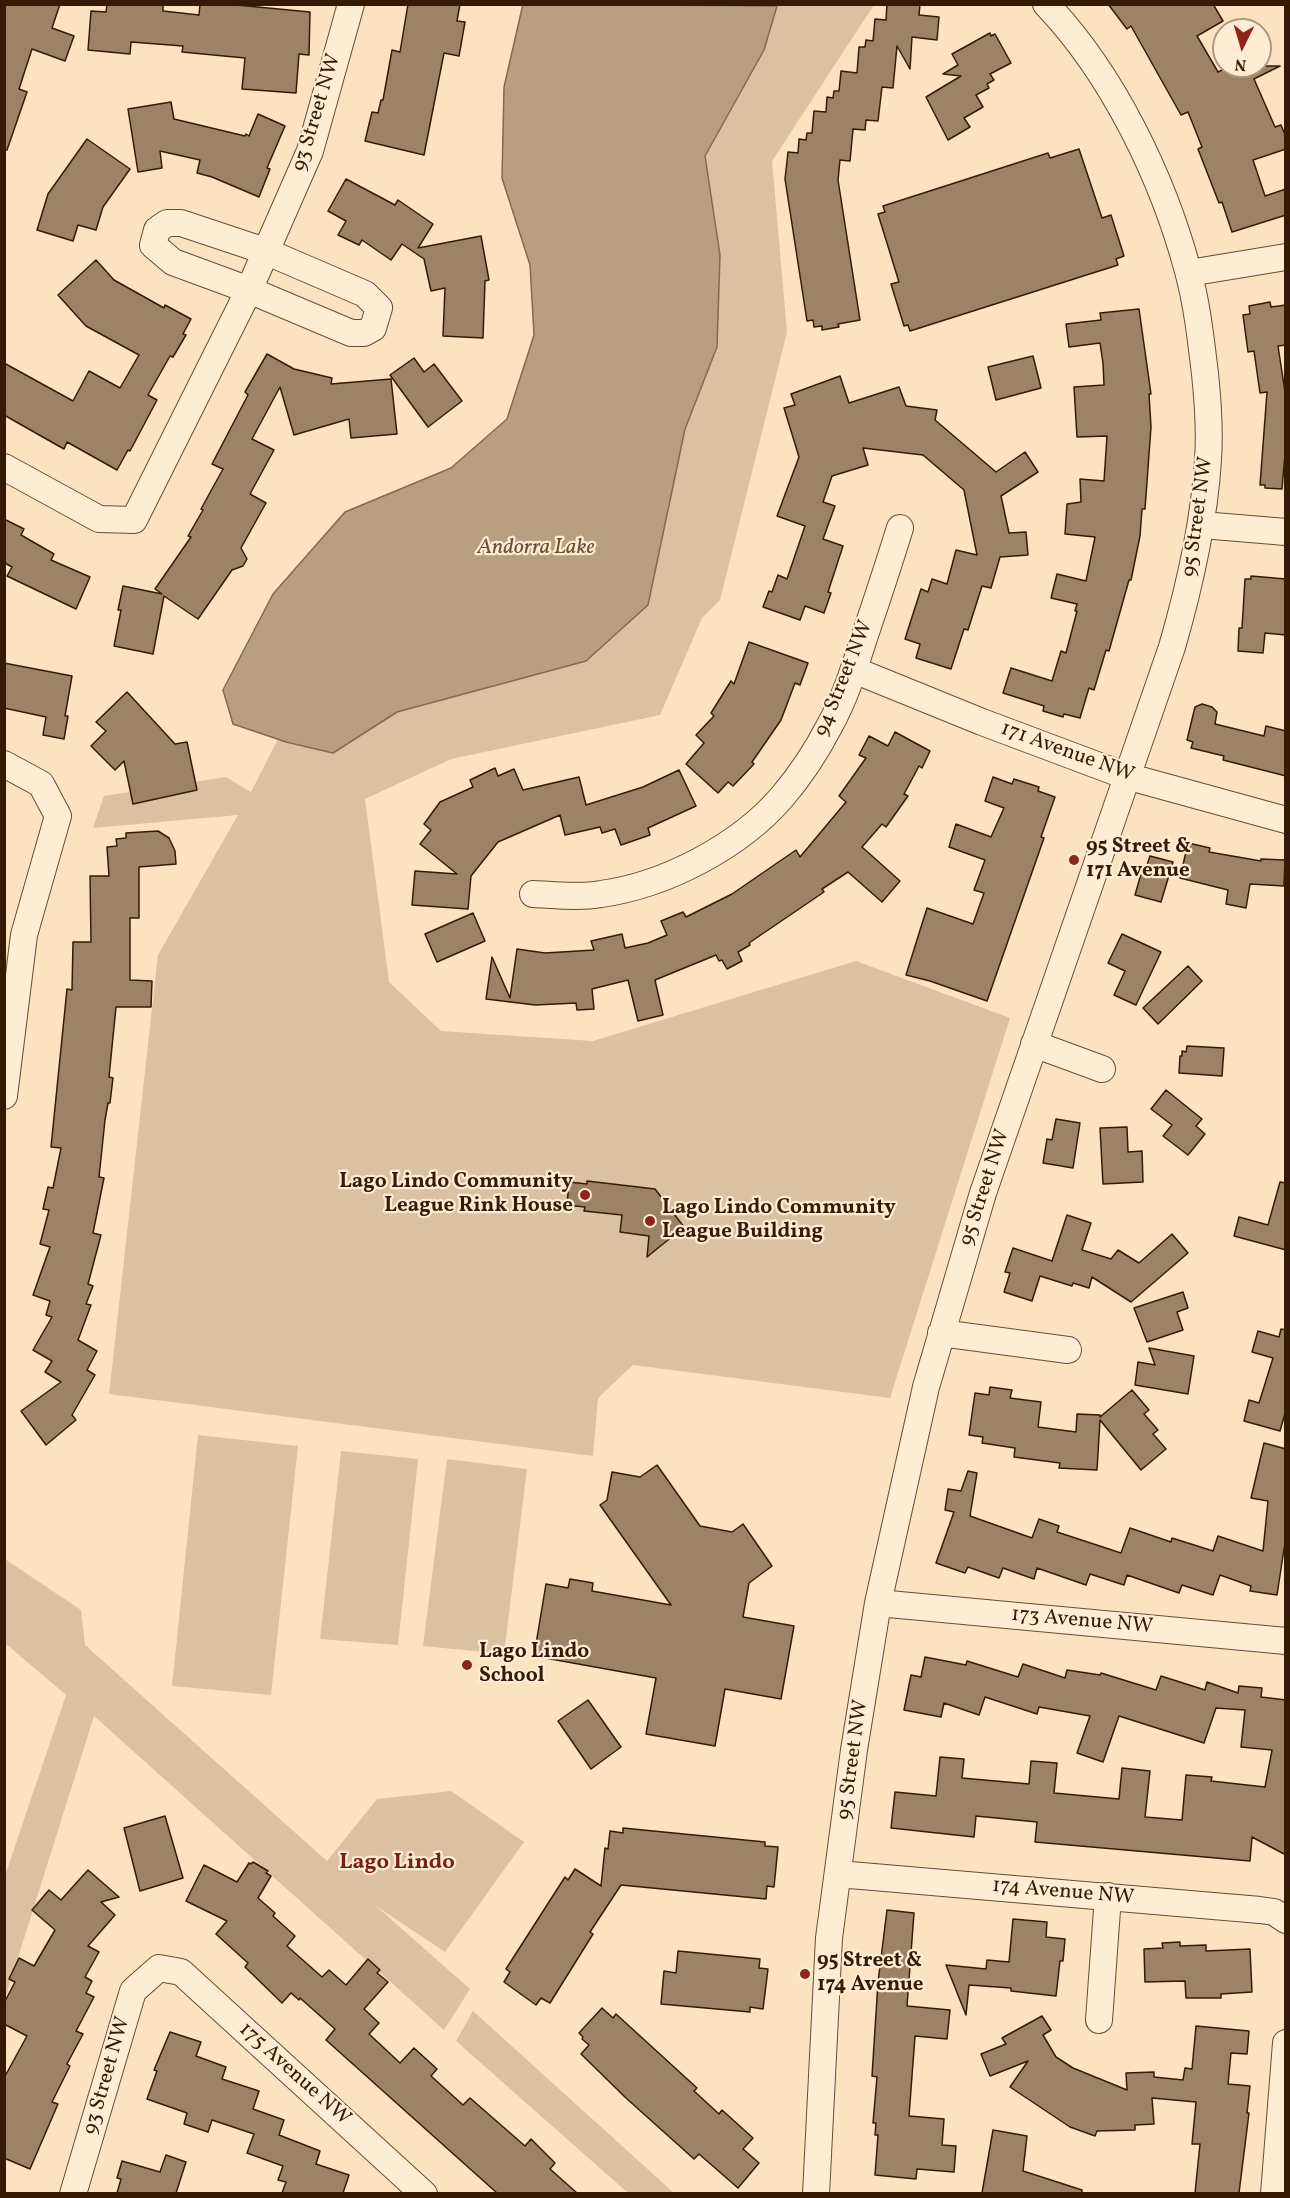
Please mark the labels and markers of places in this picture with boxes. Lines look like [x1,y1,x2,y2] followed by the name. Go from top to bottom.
[1086,835,1191,885] place label: 95 Street & 171 Avenue
[1067,853,1081,867] marker: 95 Street & 171 Avenue
[339,1170,573,1220] place label: Lago Lindo Community League Rink House
[578,1188,592,1202] marker: Lago Lindo Community League Rink House
[662,1196,896,1246] place label: Lago Lindo Community League Building
[643,1214,657,1228] marker: Lago Lindo Community League Building
[479,1640,589,1690] place label: Lago Lindo School
[460,1658,474,1672] marker: Lago Lindo School
[817,1949,923,1999] place label: 95 Street & 174 Avenue
[798,1967,812,1981] marker: 95 Street & 174 Avenue

